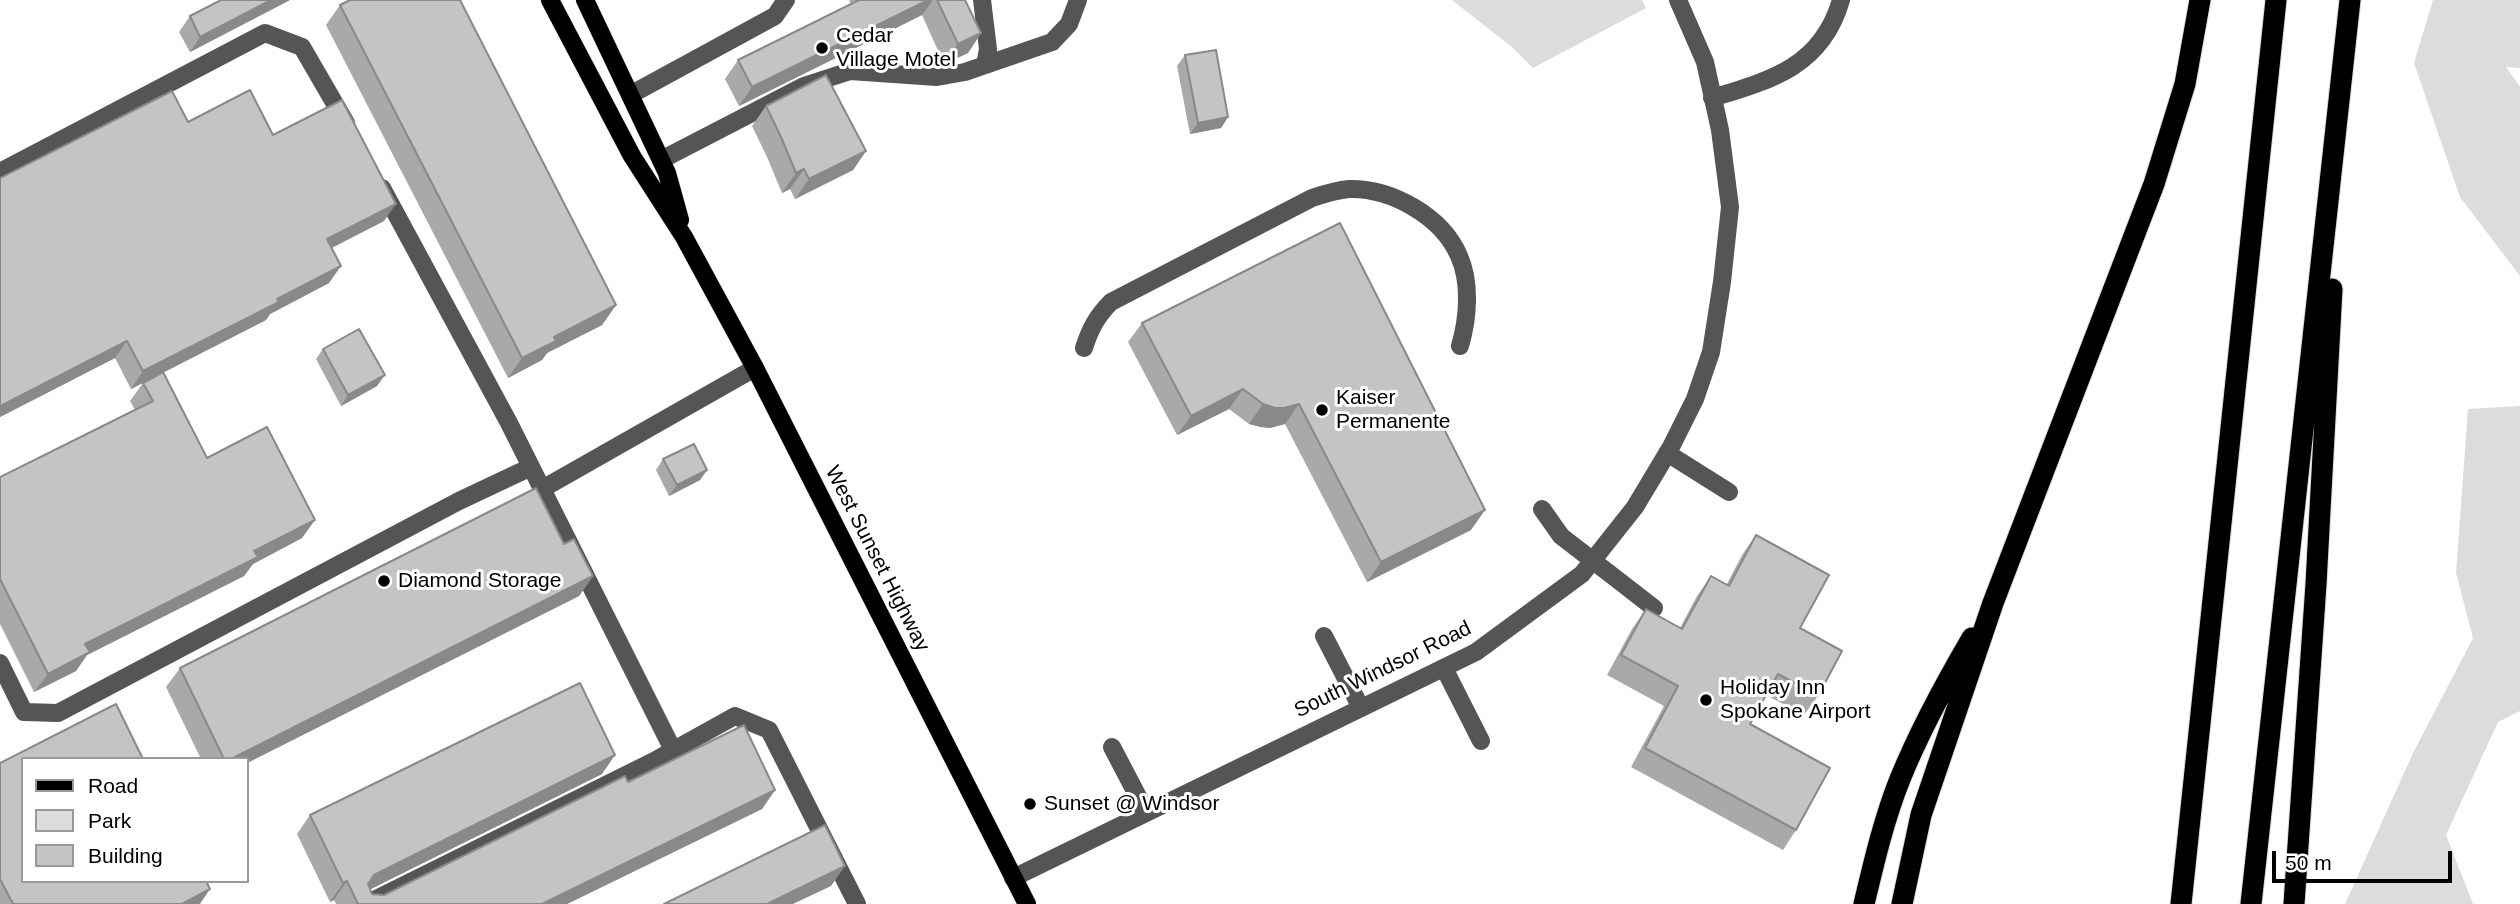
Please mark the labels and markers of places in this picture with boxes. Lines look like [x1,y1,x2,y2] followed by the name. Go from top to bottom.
[836,23,956,73] place label: Cedar Village Motel
[814,40,830,56] marker: Cedar Village Motel
[1336,385,1450,435] place label: Kaiser Permanente
[1314,402,1330,418] marker: Kaiser Permanente
[398,568,561,594] place label: Diamond Storage
[376,573,392,589] marker: Diamond Storage
[1720,675,1871,725] place label: Holiday Inn Spokane Airport
[1698,692,1714,708] marker: Holiday Inn Spokane Airport
[1044,791,1219,817] place label: Sunset @ Windsor
[1022,796,1038,812] marker: Sunset @ Windsor

